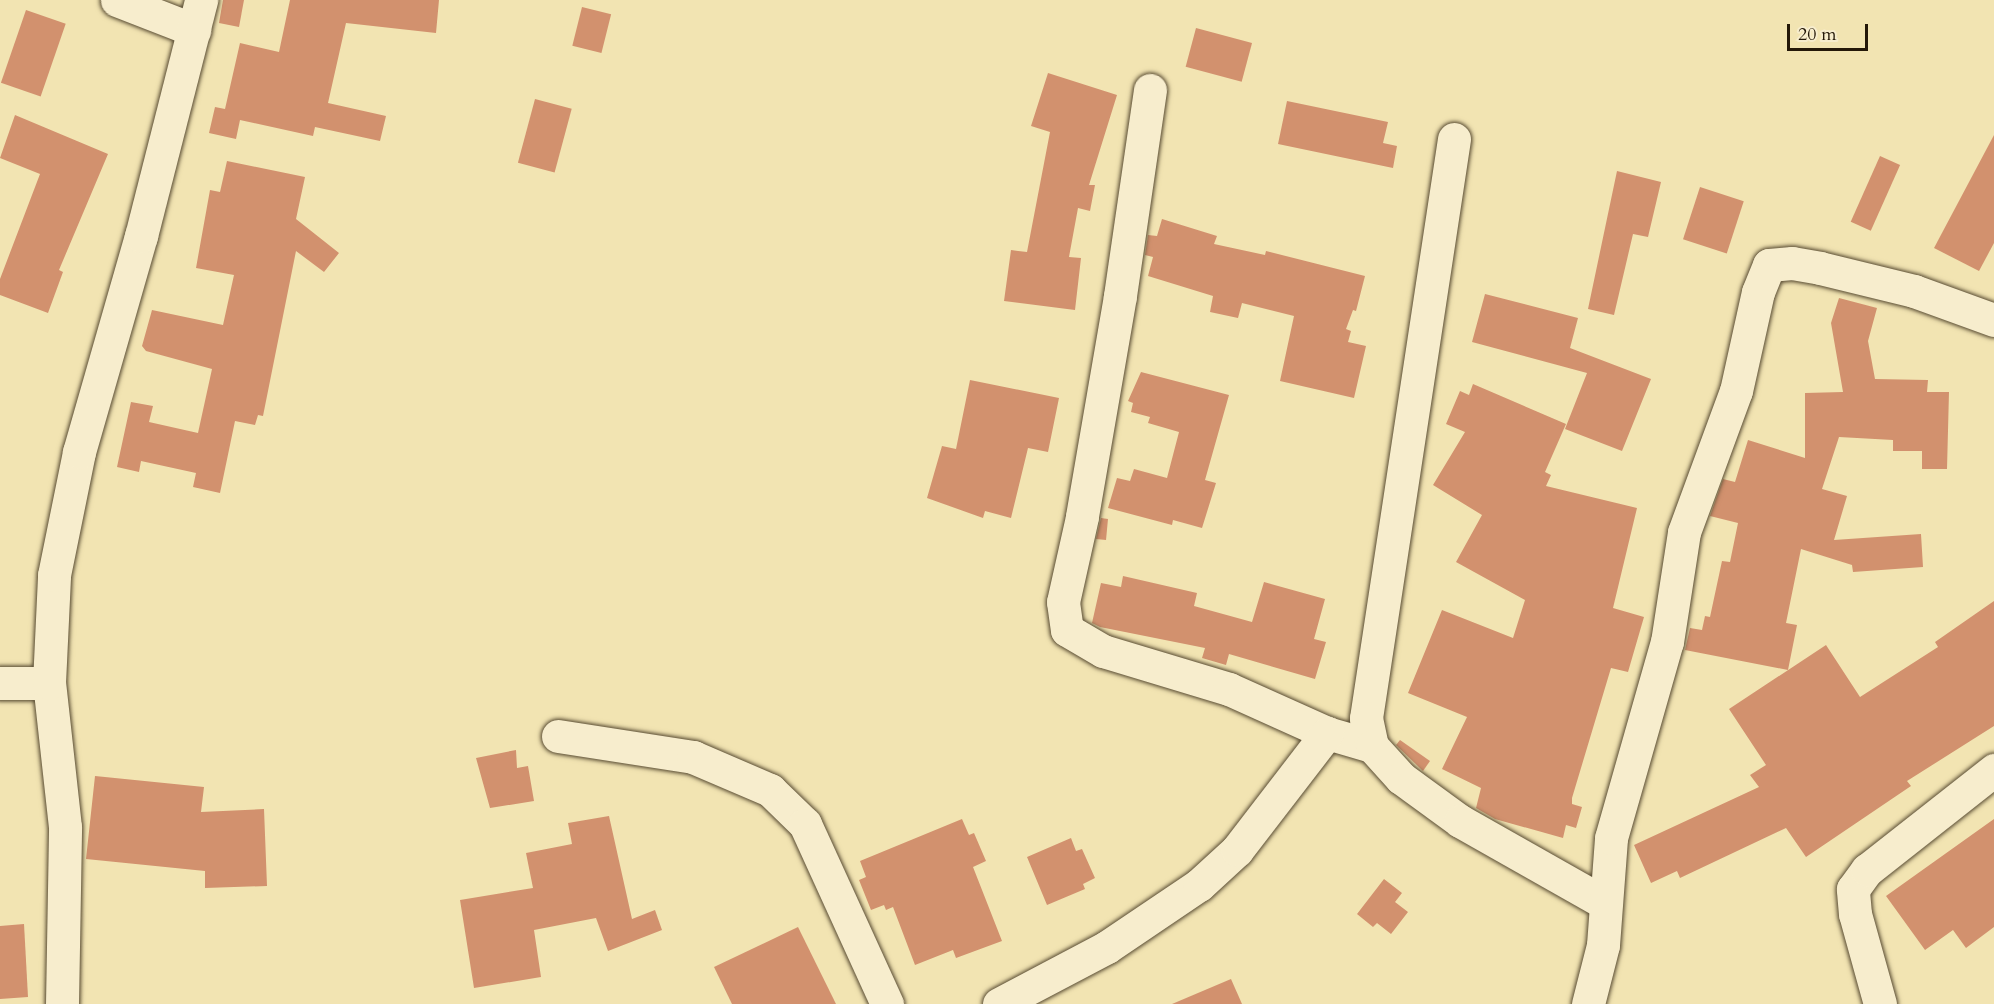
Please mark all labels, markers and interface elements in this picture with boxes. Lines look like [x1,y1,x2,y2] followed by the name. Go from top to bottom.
[1790,12,1871,50] scale bar
[1798,22,1837,47] text: 20 m

